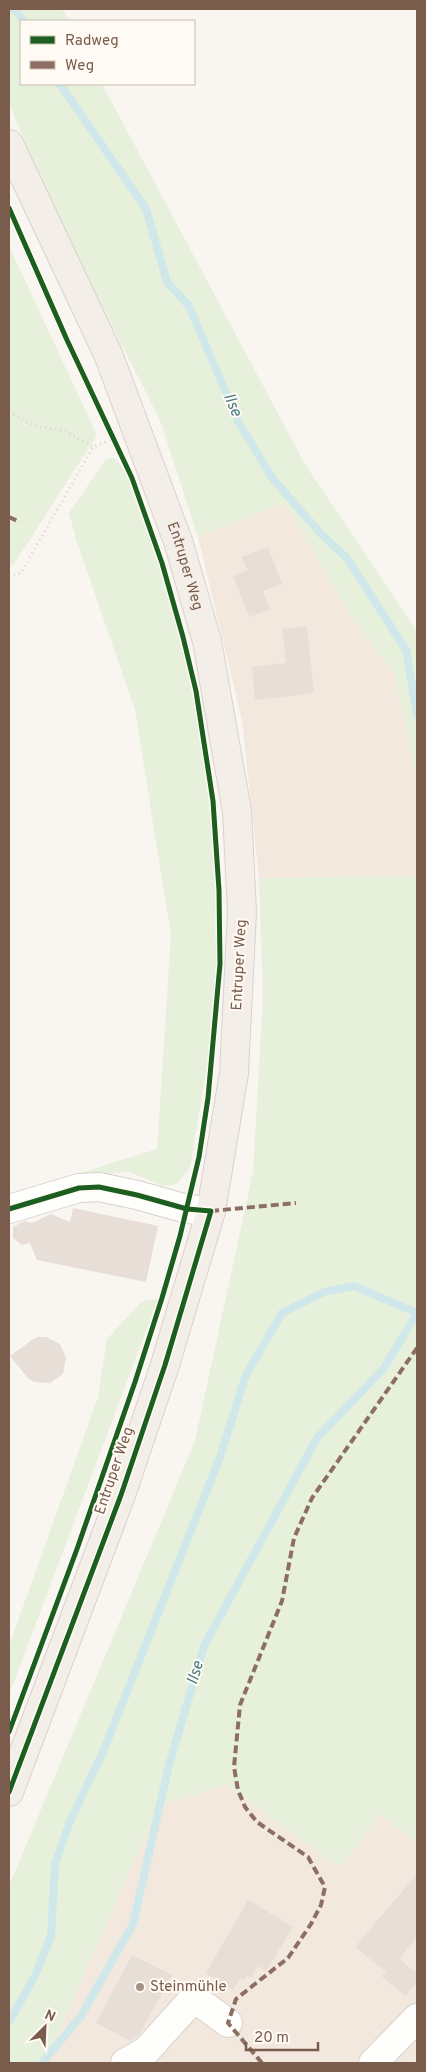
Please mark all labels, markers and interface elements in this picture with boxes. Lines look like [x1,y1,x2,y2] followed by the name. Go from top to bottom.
[20,20,195,85] legend
[65,32,119,51] text: Radweg
[65,57,94,76] text: Weg
[218,390,246,420] water label: Ilse
[162,519,207,613] street label: Entruper Weg
[228,919,252,1011] street label: Entruper Weg
[91,1425,139,1517] street label: Entruper Weg
[183,1658,209,1687] water label: Ilse
[150,1978,226,1997] place label: Steinmühle
[134,1981,146,1993] marker: Steinmühle
[20,2002,70,2052] north arrow
[42,2007,58,2026] text: N
[246,2020,318,2052] scale bar
[254,2029,289,2048] text: 20 m

